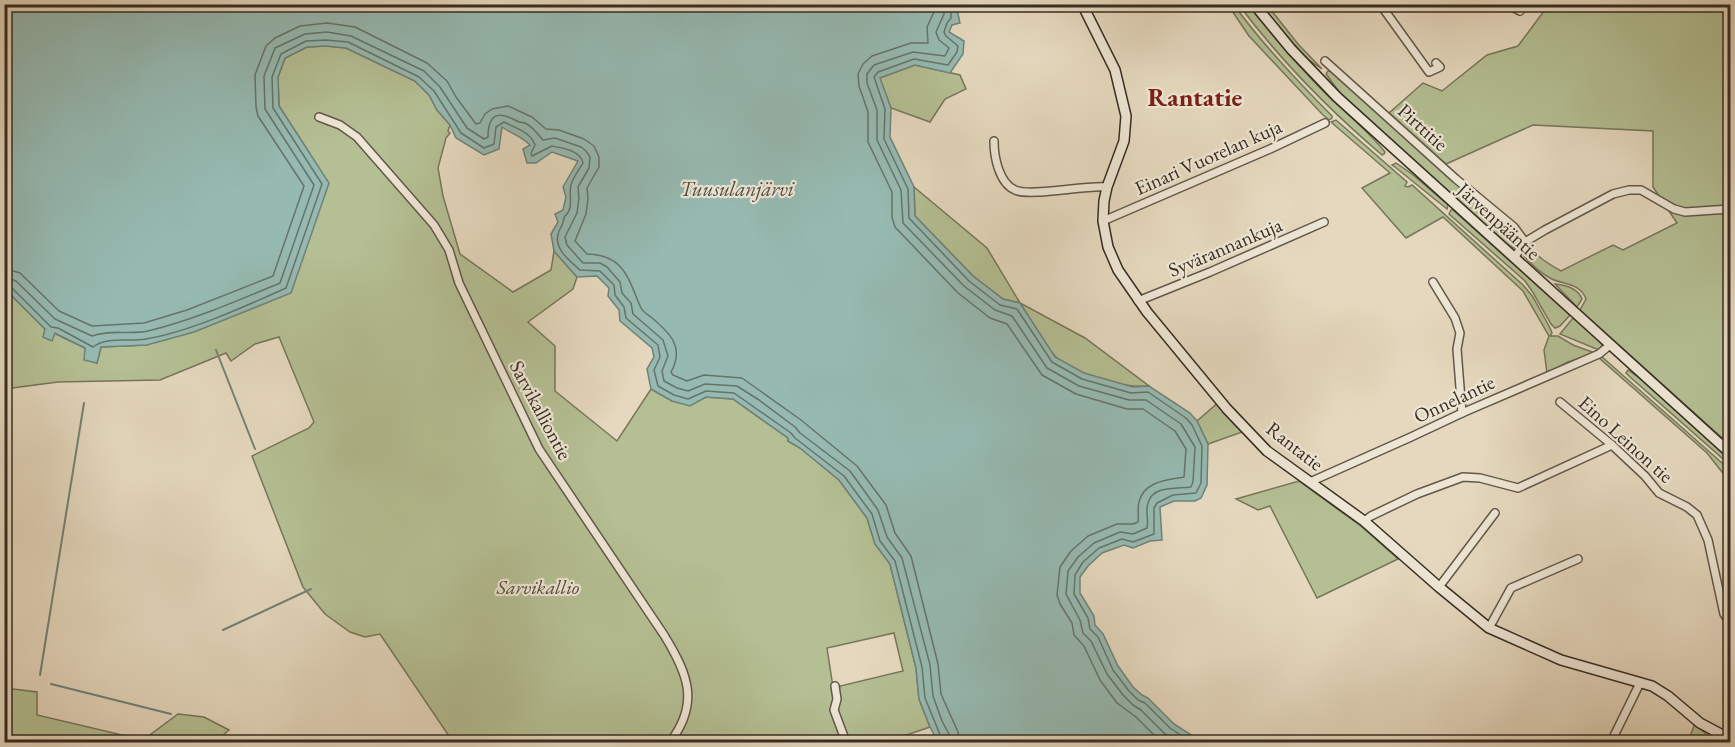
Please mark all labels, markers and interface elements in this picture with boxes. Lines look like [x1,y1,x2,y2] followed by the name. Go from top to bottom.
[1148,80,1243,114] district label: Rantatie
[1392,98,1454,157] street label: Pirttitie
[1130,113,1286,201] street label: Einari Vuorelan kuja
[680,175,795,202] water label: Tuusulanjärvi
[1450,175,1546,265] street label: Järvenpääntie
[1164,211,1286,283] street label: Syvärannankuja
[504,356,578,464] street label: Sarvikalliontie
[1409,369,1499,429] street label: Onnelantie
[1573,390,1679,489] street label: Eino Leinon tie
[1261,415,1329,477] street label: Rantatie
[496,574,580,600] park label: Sarvikallio

